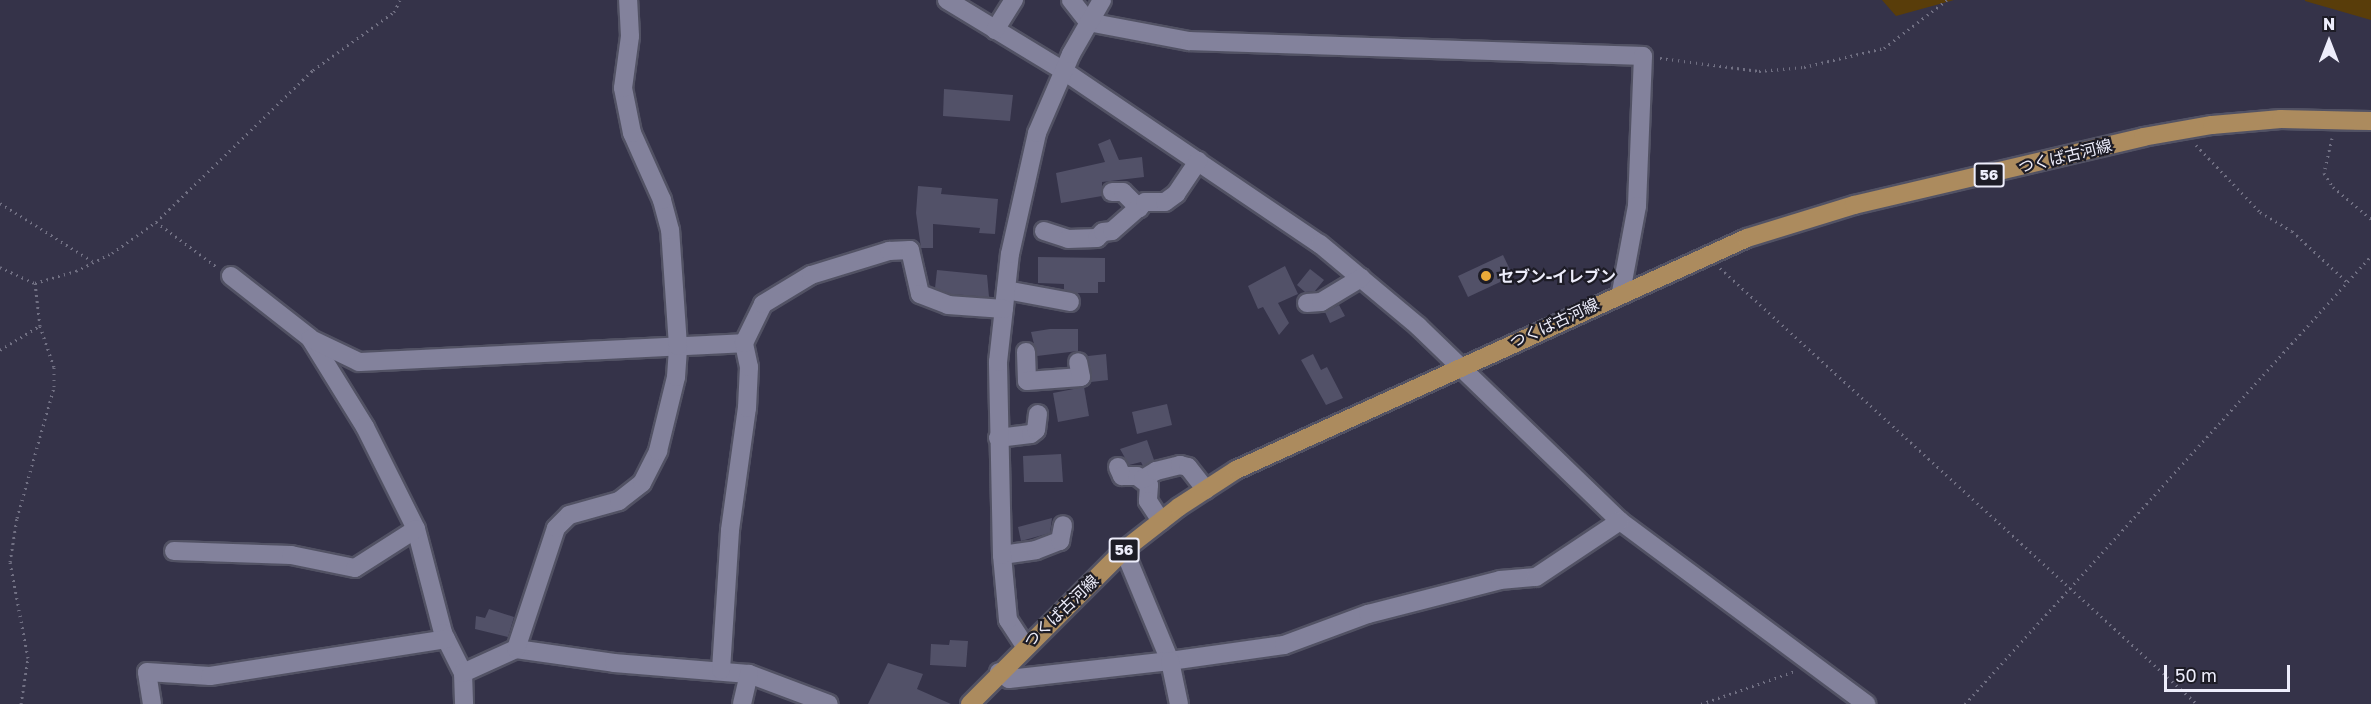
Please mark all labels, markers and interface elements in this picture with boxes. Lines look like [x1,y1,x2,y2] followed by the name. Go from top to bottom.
[2299,12,2359,72] north arrow
[2323,14,2335,34] text: N
[2016,135,2114,177] street label: つくば古河線
[1972,163,2006,187] road number: 56
[1498,266,1616,286] place label: セブン-イレブン
[1479,269,1493,283] marker: セブン-イレブン
[1506,294,1602,352] street label: つくば古河線
[1108,538,1140,562] road number: 56
[1020,571,1102,651] street label: つくば古河線
[2167,653,2293,691] scale bar
[2175,664,2217,686] text: 50 m

